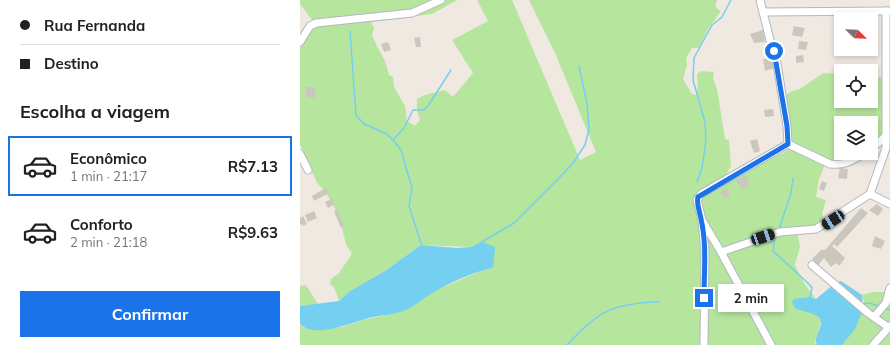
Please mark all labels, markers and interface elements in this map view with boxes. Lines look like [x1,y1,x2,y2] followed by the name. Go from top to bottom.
[834,12,878,56] north arrow
[834,12,878,160] map controls
[44,16,145,35] text: Rua Fernanda
[765,42,783,60] route start
[44,54,99,73] text: Destino
[834,64,878,108] button: locate
[20,100,170,123] text: Escolha a viagem
[834,116,878,160] button: layers
[22,148,58,184] icon: car
[70,149,147,168] text: Econômico
[228,157,278,176] text: R$7.13
[70,168,147,184] text: 1 min · 21:17
[820,208,846,232] car
[22,214,58,250] icon: car
[70,215,133,234] text: Conforto
[228,223,278,242] text: R$9.63
[750,228,776,246] car
[70,234,147,250] text: 2 min · 21:18
[718,284,784,312] callout: 2 min
[695,289,713,307] route end
[734,290,768,306] text: 2 min
[20,291,280,337] button: Confirmar

